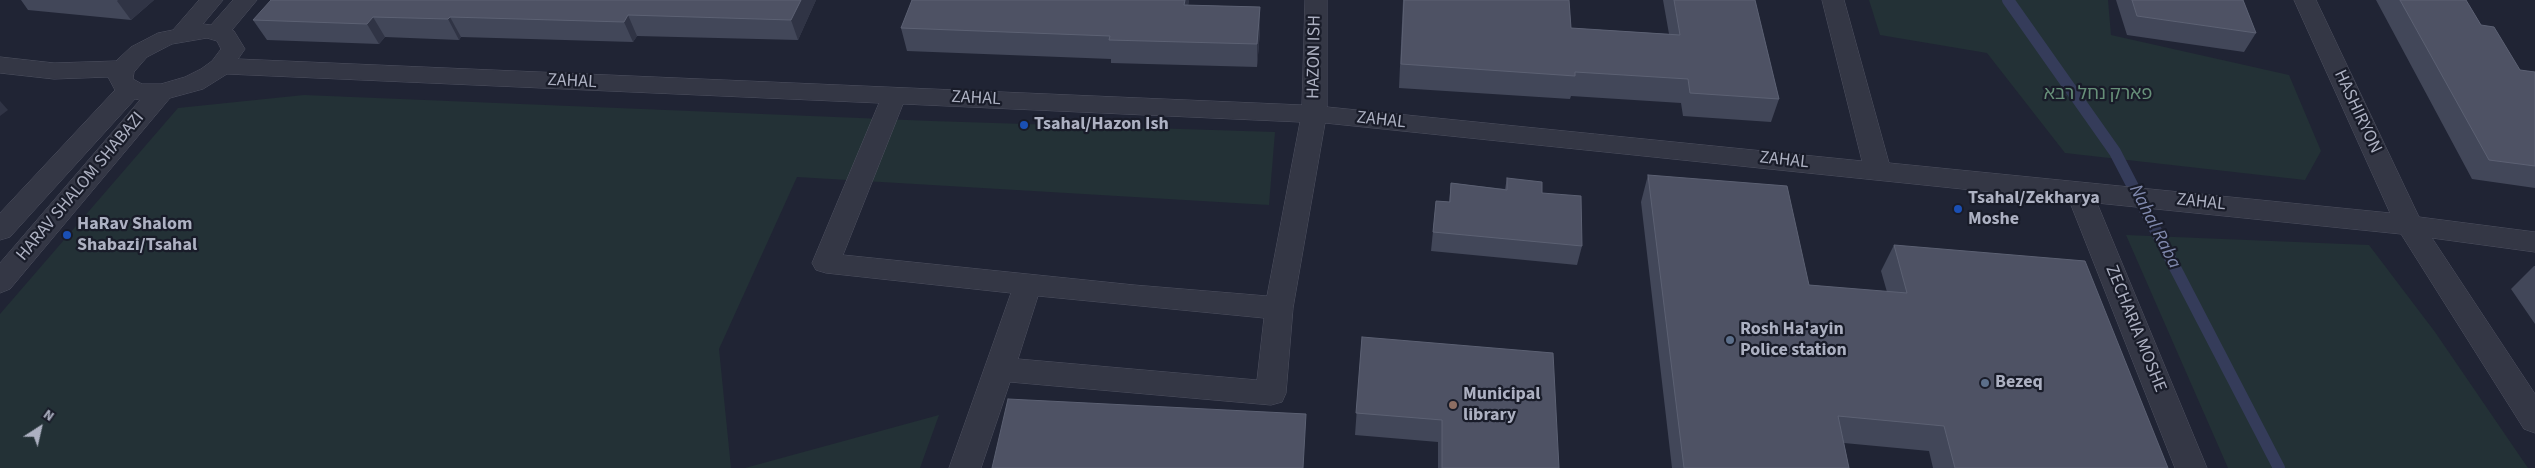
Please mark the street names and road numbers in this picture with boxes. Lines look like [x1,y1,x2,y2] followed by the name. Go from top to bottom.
[1303,15,1327,99] street label: HAZON ISH
[2328,67,2386,157] street label: HASHIRYON
[547,70,597,94] street label: ZAHAL
[951,87,1001,111] street label: ZAHAL
[12,108,150,266] street label: HARAV SHALOM SHABAZI
[1355,108,1407,134] street label: ZAHAL
[1758,148,1810,174] street label: ZAHAL
[2175,190,2227,216] street label: ZAHAL
[2100,262,2170,396] street label: ZECHARIA MOSHE

